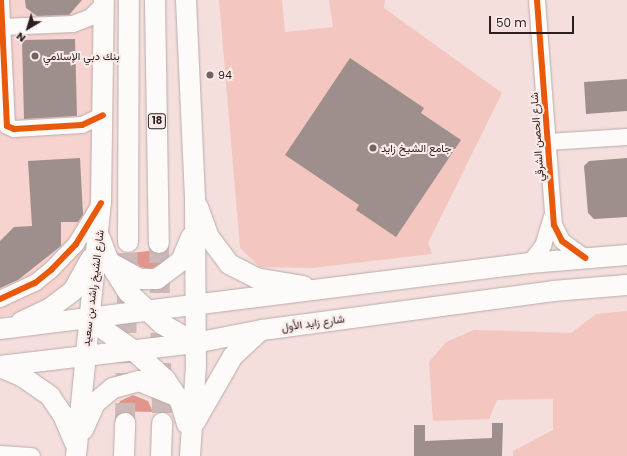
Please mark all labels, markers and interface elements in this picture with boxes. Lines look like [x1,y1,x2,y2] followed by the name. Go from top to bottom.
[8,8,48,48] north arrow
[491,8,576,34] scale bar
[496,14,527,31] text: 50 m
[12,29,29,46] text: N
[43,49,120,63] place label: بنك دبي الإسلامي
[30,51,40,61] marker: بنك دبي الإسلامي
[218,68,232,82] place label: 94
[205,70,215,80] marker: 94
[527,92,547,182] street label: شارع الحصن الشرقي
[147,113,167,129] road number: 18
[381,141,452,155] place label: جامع الشيخ زايد
[368,143,378,153] marker: جامع الشيخ زايد
[79,229,107,347] street label: شارع الشيخ راشد بن سعيد
[281,312,345,334] street label: شارع زايد الأول

